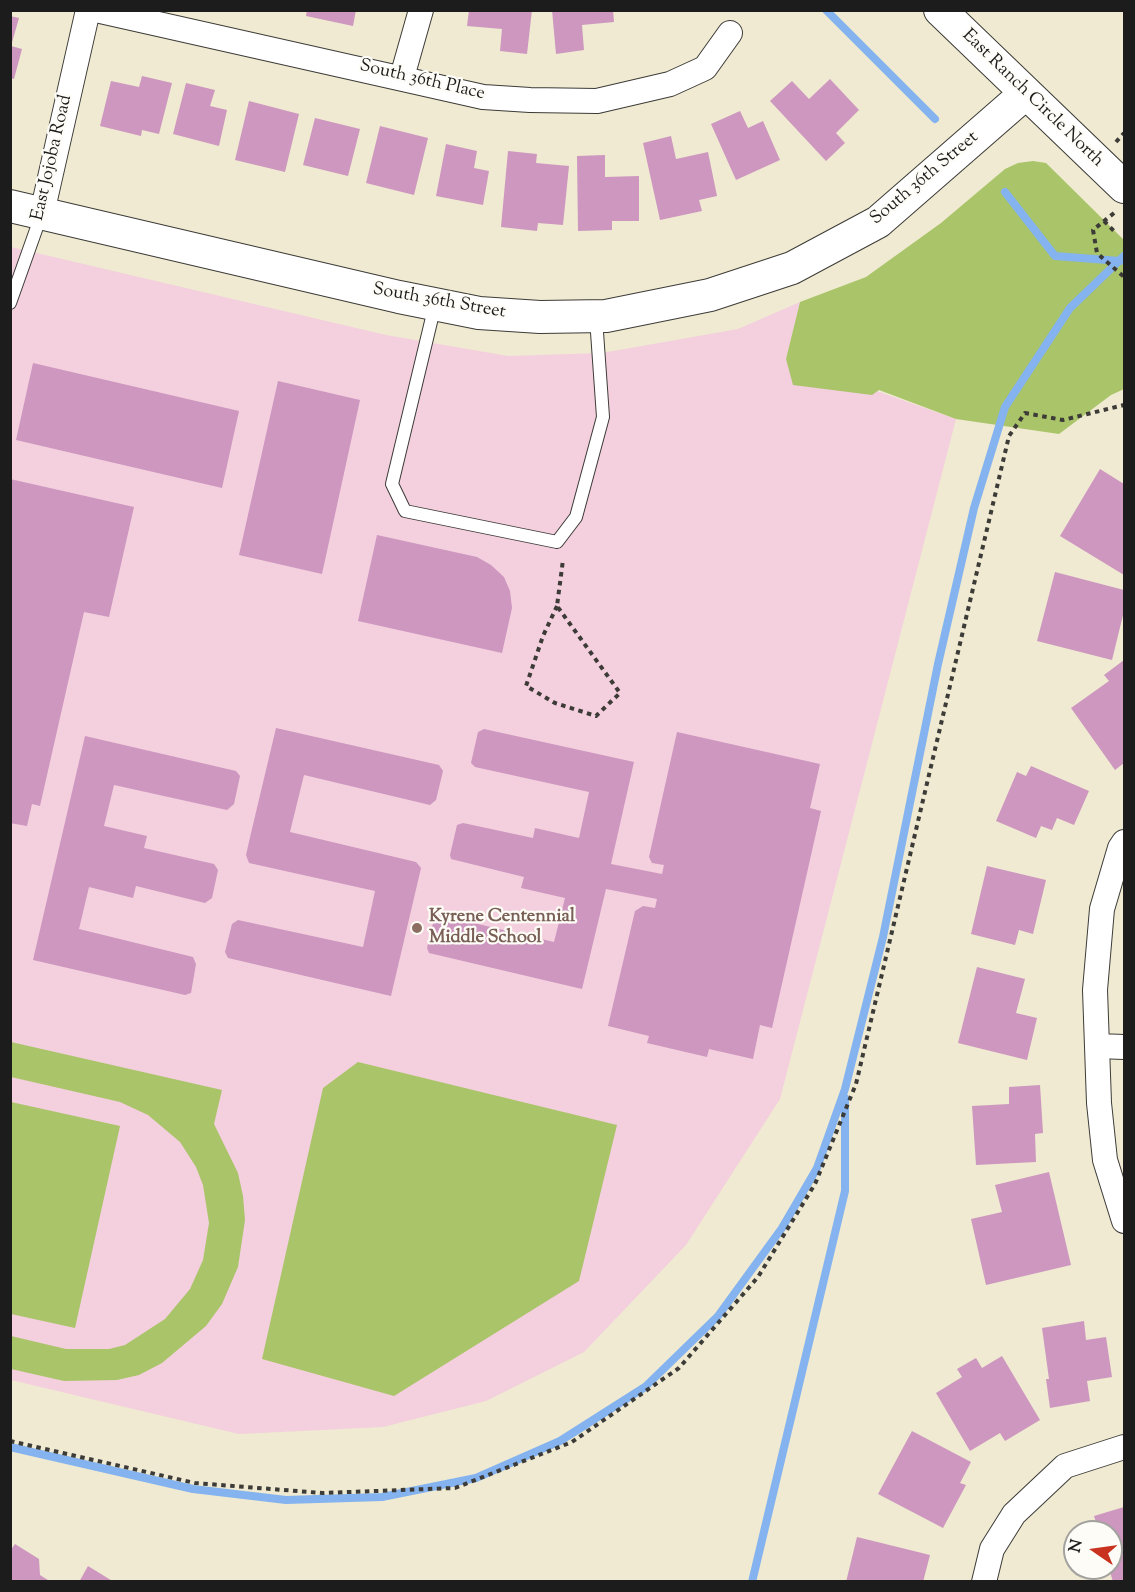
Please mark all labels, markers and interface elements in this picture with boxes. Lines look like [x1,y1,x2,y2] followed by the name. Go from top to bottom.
[957,26,1107,172] street label: East Ranch Circle North
[357,56,487,106] street label: South 36th Place
[28,93,78,223] street label: East Jojoba Road
[867,128,983,230] street label: South 36th Street
[371,280,507,324] street label: South 36th Street
[429,907,575,950] place label: Kyrene Centennial Middle School
[410,921,424,935] marker: Kyrene Centennial Middle School
[1063,1520,1123,1580] north arrow
[1064,1537,1090,1555] text: N

